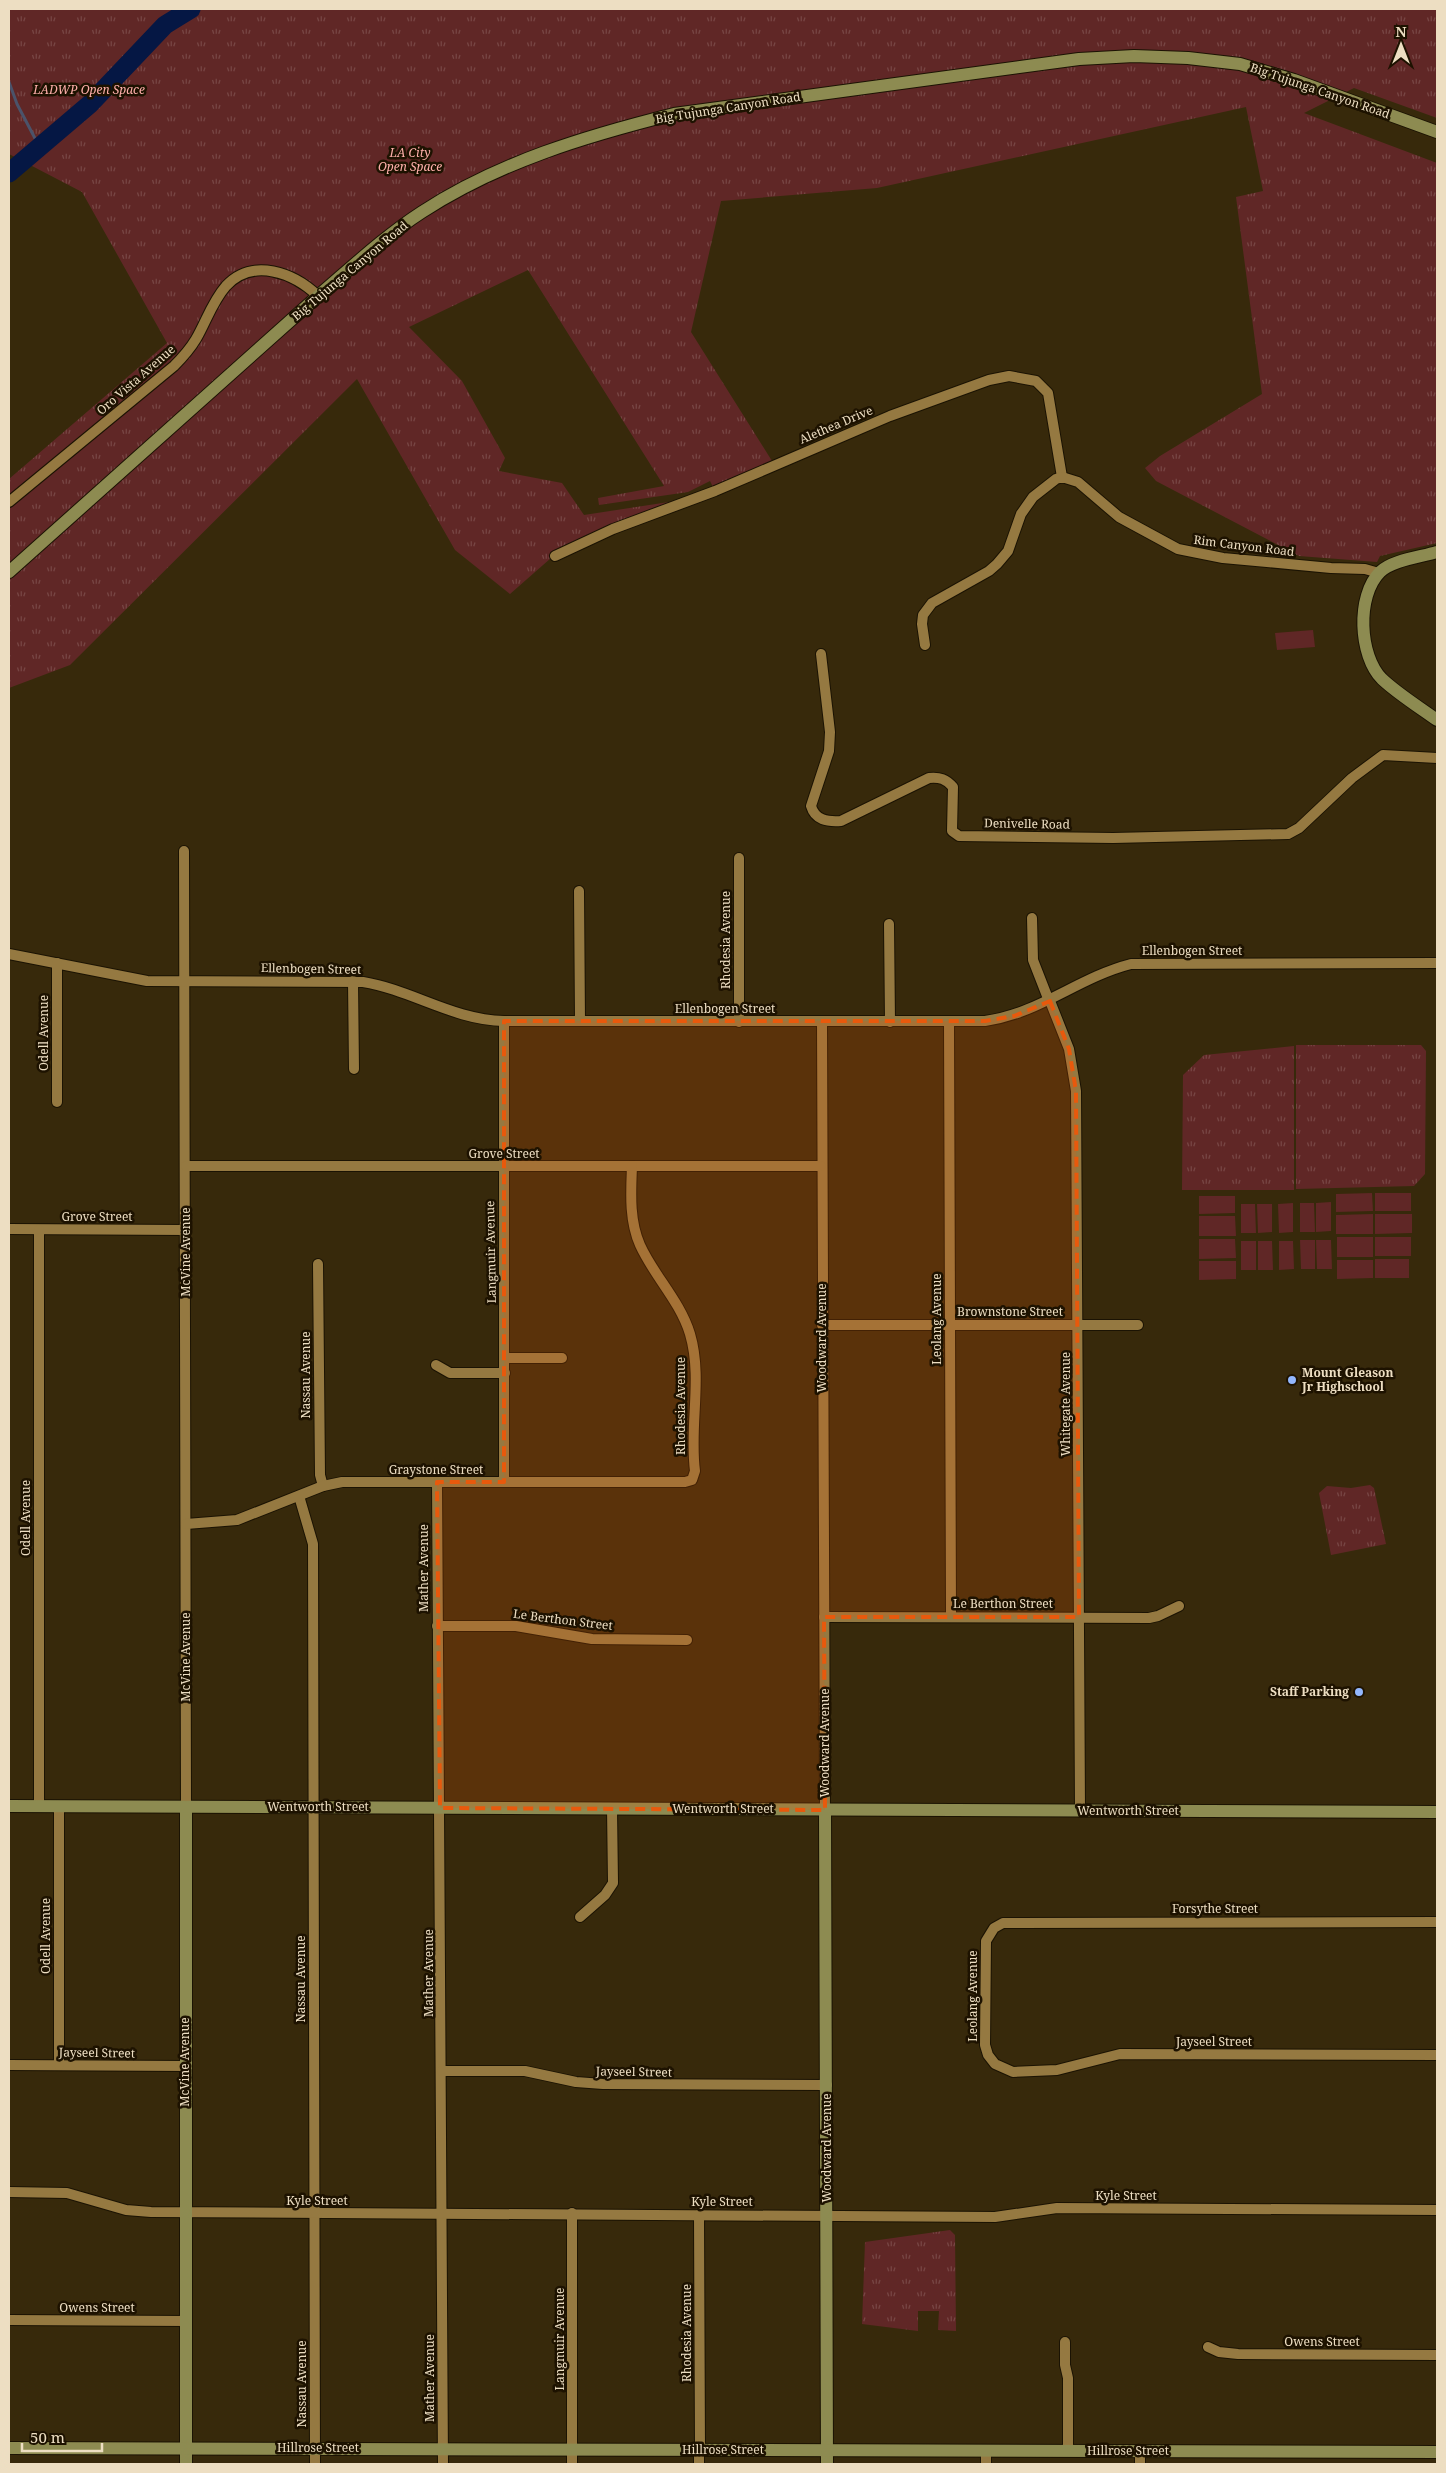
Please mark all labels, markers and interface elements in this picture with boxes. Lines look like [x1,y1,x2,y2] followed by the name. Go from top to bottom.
[1376,20,1426,70] north arrow
[1395,22,1407,41] text: N
[1248,59,1393,123] street label: Big Tujunga Canyon Road
[32,81,145,98] park label: LADWP Open Space
[654,88,802,127] street label: Big Tujunga Canyon Road
[378,144,442,175] park label: LA City Open Space
[288,217,412,324] street label: Big Tujunga Canyon Road
[93,341,179,418] street label: Oro Vista Avenue
[796,401,875,448] street label: Alethea Drive
[1193,531,1296,560] street label: Rim Canyon Road
[984,814,1071,833] street label: Denivelle Road
[717,891,734,989] street label: Rhodesia Avenue
[1142,942,1242,959] street label: Ellenbogen Street
[261,959,361,978] street label: Ellenbogen Street
[35,995,52,1071] street label: Odell Avenue
[675,1000,775,1017] street label: Ellenbogen Street
[468,1145,540,1162] street label: Grove Street
[481,1200,500,1304] street label: Langmuir Avenue
[177,1207,194,1297] street label: McVine Avenue
[61,1208,133,1225] street label: Grove Street
[928,1273,945,1365] street label: Leolang Avenue
[813,1283,830,1393] street label: Woodward Avenue
[957,1303,1063,1320] street label: Brownstone Street
[297,1331,314,1419] street label: Nassau Avenue
[1057,1352,1074,1456] street label: Whitegate Avenue
[672,1357,689,1455] street label: Rhodesia Avenue
[1301,1364,1393,1395] place label: Mount Gleason Jr Highschool
[1286,1374,1298,1386] marker: Mount Gleason Jr Highschool
[389,1461,483,1478] street label: Graystone Street
[17,1480,34,1556] street label: Odell Avenue
[415,1524,432,1612] street label: Mather Avenue
[953,1595,1053,1612] street label: Le Berthon Street
[512,1605,614,1634] street label: Le Berthon Street
[177,1612,194,1702] street label: McVine Avenue
[1270,1683,1349,1700] place label: Staff Parking
[1353,1686,1365,1698] marker: Staff Parking
[816,1688,833,1798] street label: Woodward Avenue
[267,1798,369,1815] street label: Wentworth Street
[672,1800,774,1817] street label: Wentworth Street
[1077,1802,1179,1819] street label: Wentworth Street
[37,1898,54,1974] street label: Odell Avenue
[1172,1900,1258,1917] street label: Forsythe Street
[420,1929,437,2017] street label: Mather Avenue
[292,1935,309,2023] street label: Nassau Avenue
[964,1950,981,2042] street label: Leolang Avenue
[176,2017,193,2107] street label: McVine Avenue
[1175,2033,1252,2050] street label: Jayseel Street
[58,2043,135,2062] street label: Jayseel Street
[595,2062,672,2081] street label: Jayseel Street
[818,2093,835,2203] street label: Woodward Avenue
[1095,2187,1157,2204] street label: Kyle Street
[286,2192,348,2209] street label: Kyle Street
[691,2193,753,2210] street label: Kyle Street
[678,2284,695,2382] street label: Rhodesia Avenue
[551,2288,568,2390] street label: Langmuir Avenue
[59,2299,135,2316] street label: Owens Street
[1284,2333,1360,2350] street label: Owens Street
[421,2334,438,2422] street label: Mather Avenue
[293,2340,310,2428] street label: Nassau Avenue
[22,2420,102,2452] scale bar
[30,2427,65,2447] text: 50 m
[277,2439,359,2456] street label: Hillrose Street
[682,2441,764,2458] street label: Hillrose Street
[1087,2442,1169,2459] street label: Hillrose Street

